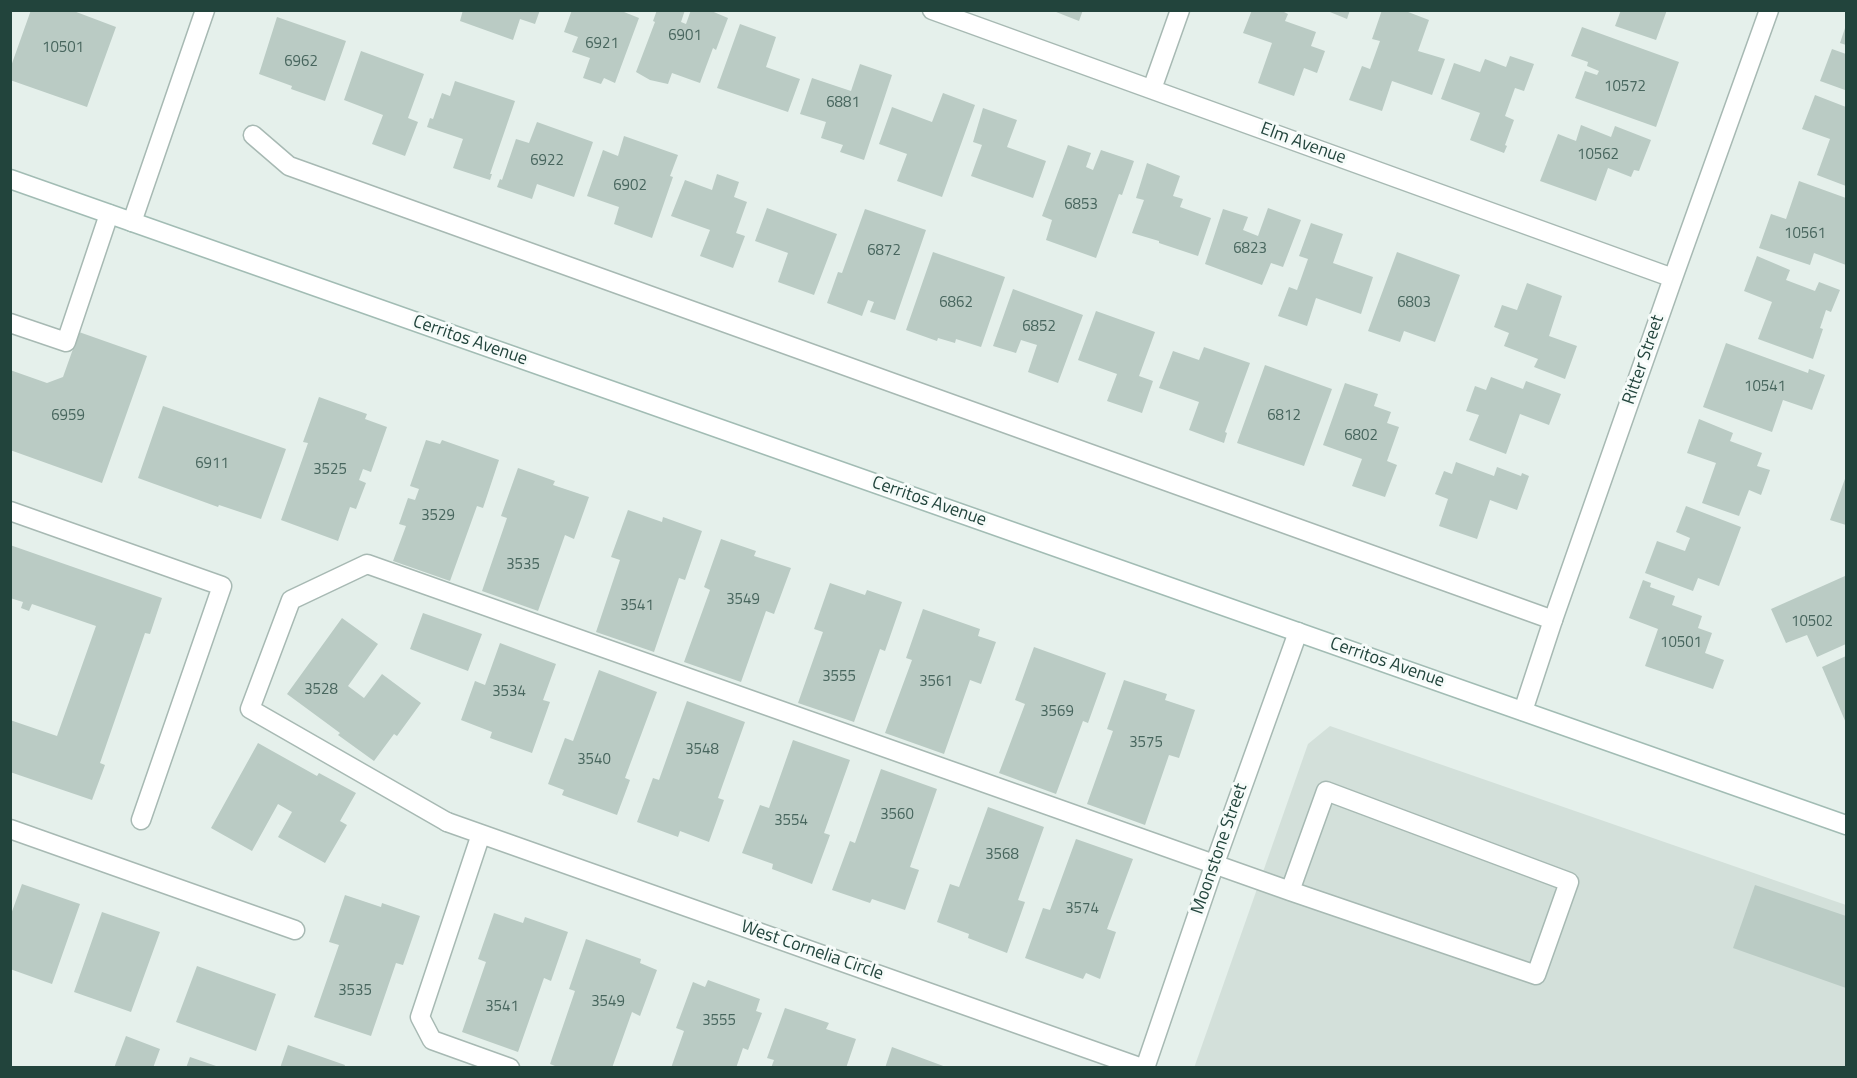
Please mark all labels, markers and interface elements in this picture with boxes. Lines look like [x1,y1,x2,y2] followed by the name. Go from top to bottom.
[668,27,702,45] house number: 6901
[585,35,619,53] house number: 6921
[42,39,84,57] house number: 10501
[284,53,318,71] house number: 6962
[1604,78,1646,96] house number: 10572
[826,94,860,112] house number: 6881
[1257,119,1349,169] street label: Elm Avenue
[1577,146,1619,164] house number: 10562
[530,152,564,170] house number: 6922
[613,177,647,195] house number: 6902
[1064,196,1098,214] house number: 6853
[1784,225,1826,243] house number: 10561
[1233,240,1267,258] house number: 6823
[867,242,901,260] house number: 6872
[939,294,973,312] house number: 6862
[1397,294,1431,312] house number: 6803
[410,311,530,371] street label: Cerritos Avenue
[1619,312,1669,408] street label: Ritter Street
[1022,318,1056,336] house number: 6852
[1744,378,1786,396] house number: 10541
[51,407,85,425] house number: 6959
[1267,407,1301,425] house number: 6812
[1344,427,1378,445] house number: 6802
[195,455,229,473] house number: 6911
[313,461,347,479] house number: 3525
[869,472,989,532] street label: Cerritos Avenue
[421,507,455,525] house number: 3529
[506,556,540,574] house number: 3535
[726,591,760,609] house number: 3549
[620,597,654,615] house number: 3541
[1791,613,1833,631] house number: 10502
[1327,633,1447,693] street label: Cerritos Avenue
[1660,634,1702,652] house number: 10501
[822,668,856,686] house number: 3555
[919,673,953,691] house number: 3561
[304,681,338,699] house number: 3528
[492,683,526,701] house number: 3534
[1040,703,1074,721] house number: 3569
[1129,734,1163,752] house number: 3575
[685,741,719,759] house number: 3548
[577,751,611,769] house number: 3540
[1187,781,1253,917] street label: Moonstone Street
[880,806,914,824] house number: 3560
[774,812,808,830] house number: 3554
[985,846,1019,864] house number: 3568
[1065,900,1099,918] house number: 3574
[738,916,886,986] street label: West Cornelia Circle
[338,982,372,1000] house number: 3535
[591,993,625,1011] house number: 3549
[485,998,519,1016] house number: 3541
[702,1012,736,1030] house number: 3555

